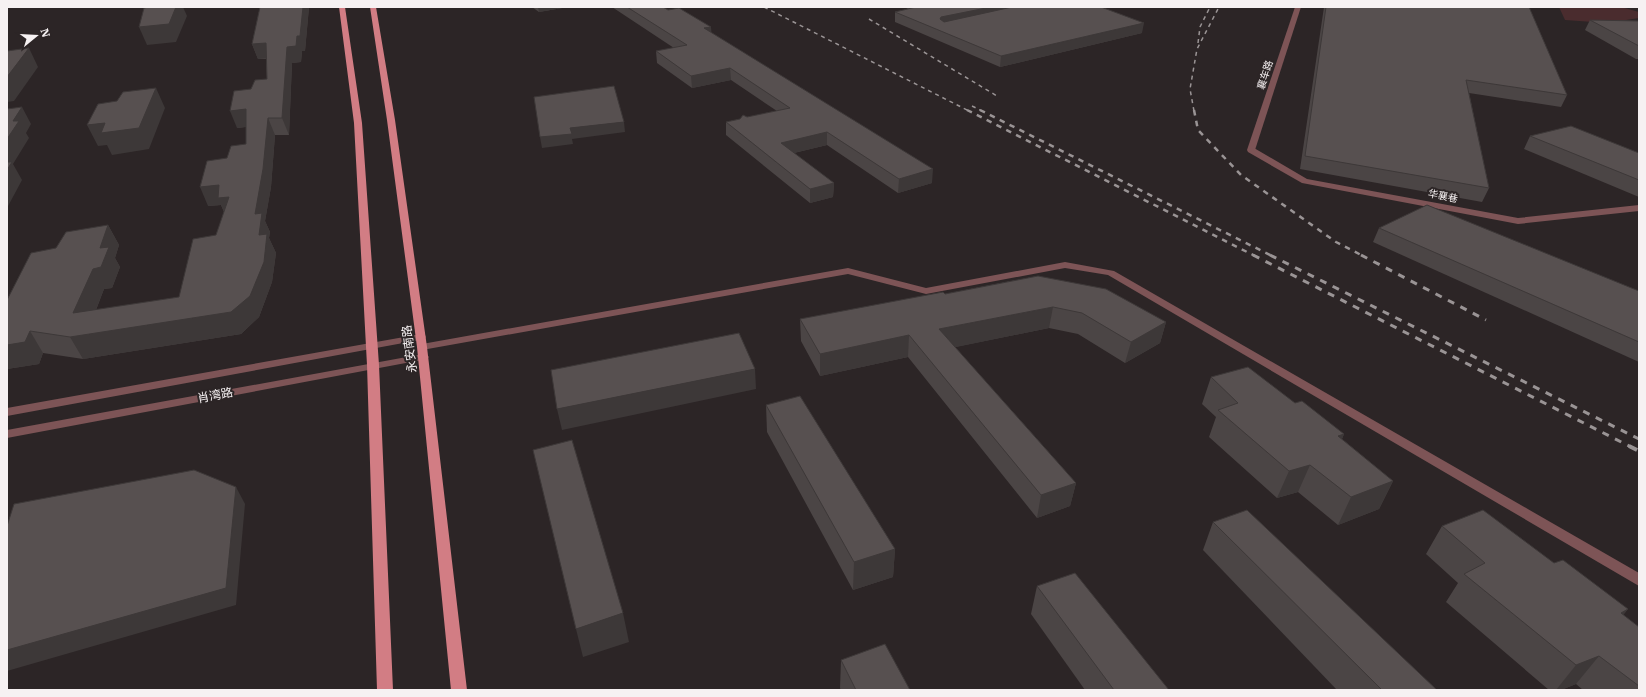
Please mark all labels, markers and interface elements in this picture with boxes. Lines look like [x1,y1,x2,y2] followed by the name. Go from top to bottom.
[16,16,56,56] north arrow
[38,27,54,39] text: N
[1254,59,1276,91] street label: 襄车路
[1427,187,1459,205] street label: 华襄巷
[399,324,419,374] street label: 永安南路
[196,384,234,406] street label: 肖湾路

